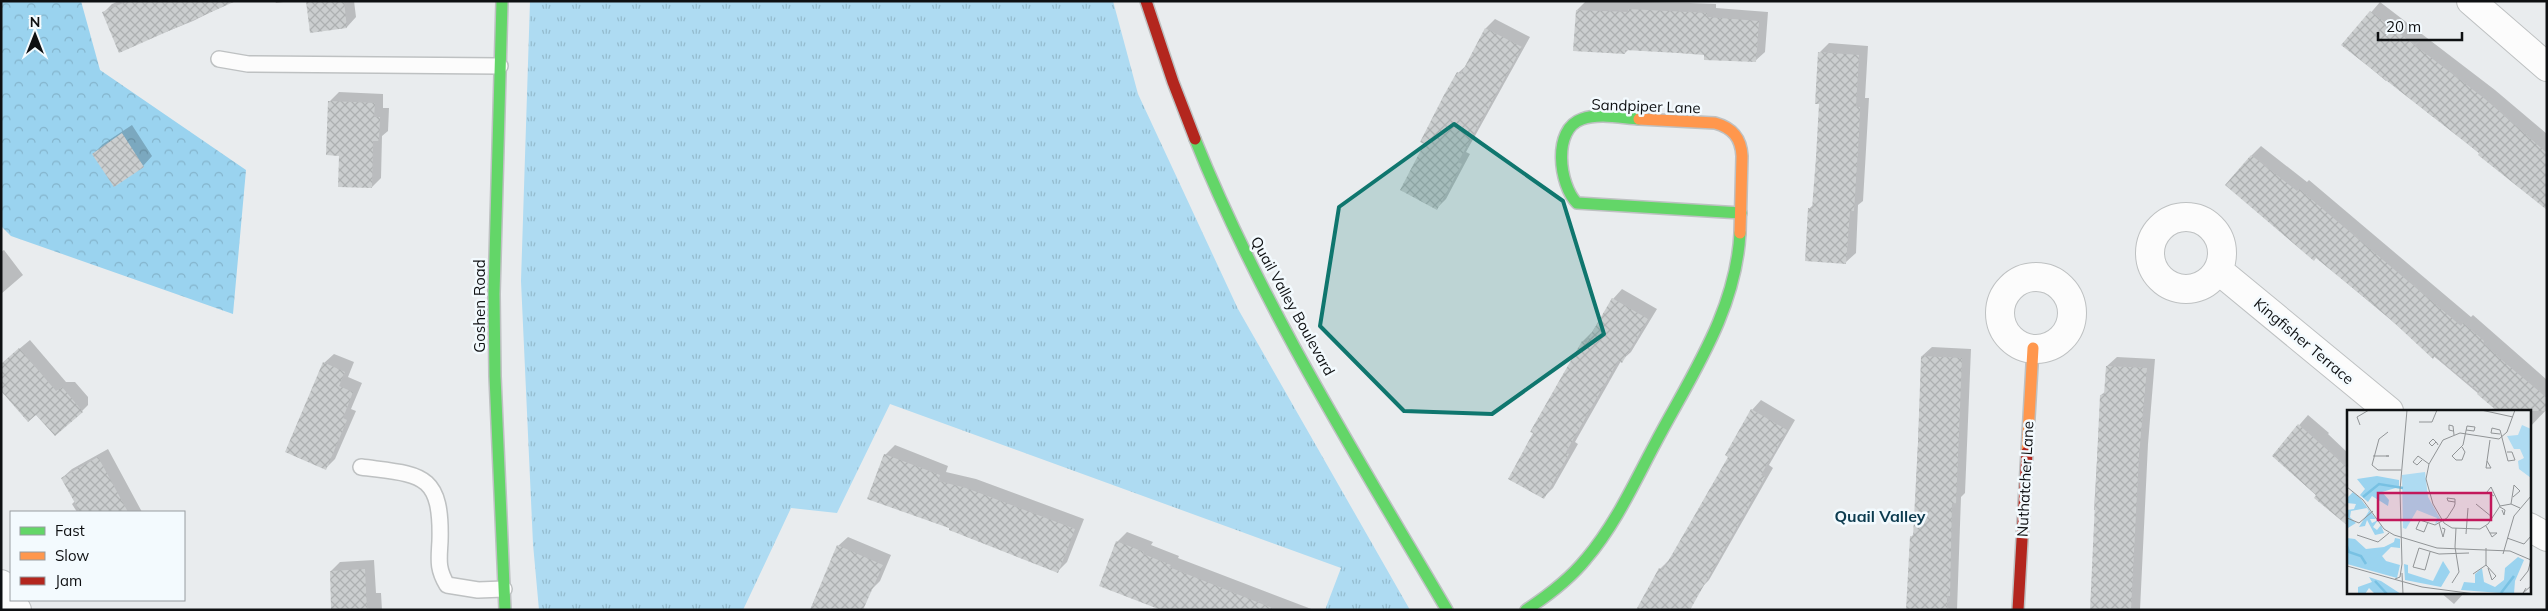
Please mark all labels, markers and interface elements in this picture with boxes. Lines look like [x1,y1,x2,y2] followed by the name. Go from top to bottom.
[10,10,60,60] north arrow
[2378,10,2462,42] scale bar
[30,13,40,31] text: N
[2386,17,2421,36] text: 20 m
[1591,95,1701,117] street label: Sandpiper Lane
[1247,233,1339,379] street label: Quail Valley Boulevard
[470,259,489,353] street label: Goshen Road
[2250,294,2358,388] street label: Kingfisher Terrace
[2347,410,2530,594] inset map
[2012,421,2038,537] street label: Nuthatcher Lane
[1835,506,1926,526] district label: Quail Valley
[10,511,185,601] legend
[55,521,85,540] text: Fast
[55,546,89,565] text: Slow
[55,571,82,590] text: Jam

